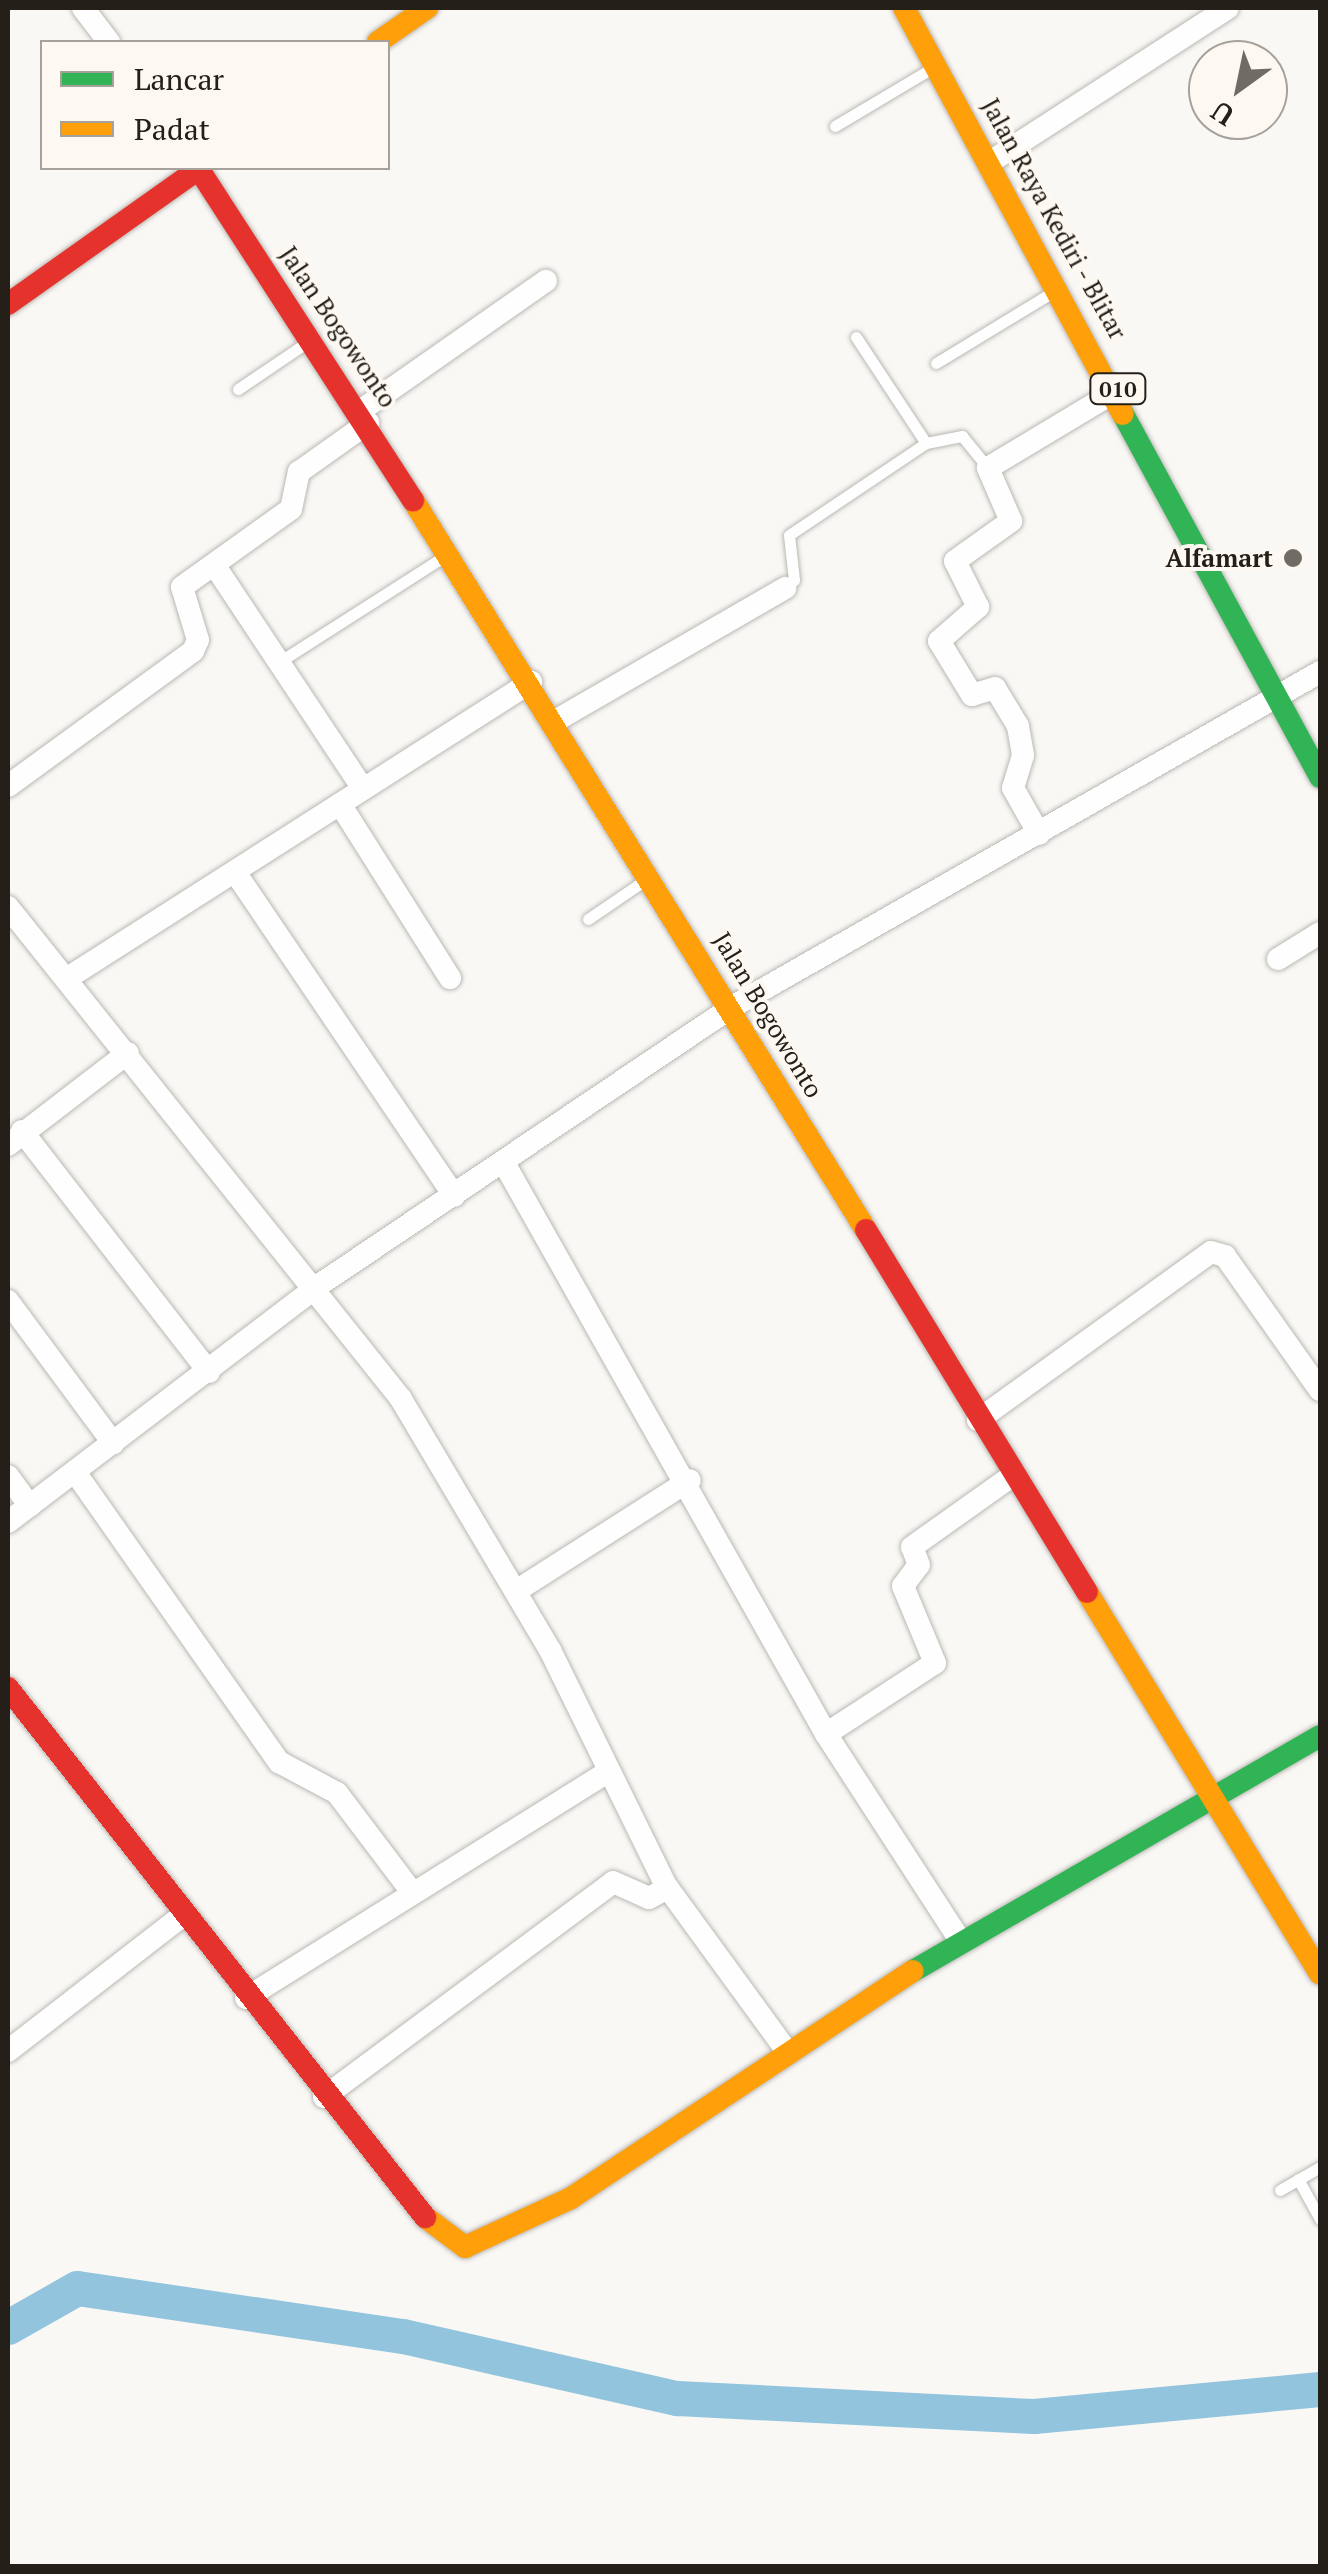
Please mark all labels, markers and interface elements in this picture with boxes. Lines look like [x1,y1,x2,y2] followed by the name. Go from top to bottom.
[40,40,390,170] legend
[1188,40,1288,140] north arrow
[134,59,224,99] text: Lancar
[975,92,1133,346] street label: Jalan Raya Kediri - Blitar
[1204,93,1241,135] text: U
[134,109,210,149] text: Padat
[273,241,403,413] street label: Jalan Bogowonto
[1088,372,1148,406] road number: 010
[1166,543,1273,573] place label: Alfamart
[1282,547,1304,569] marker: Alfamart
[707,927,829,1103] street label: Jalan Bogowonto

